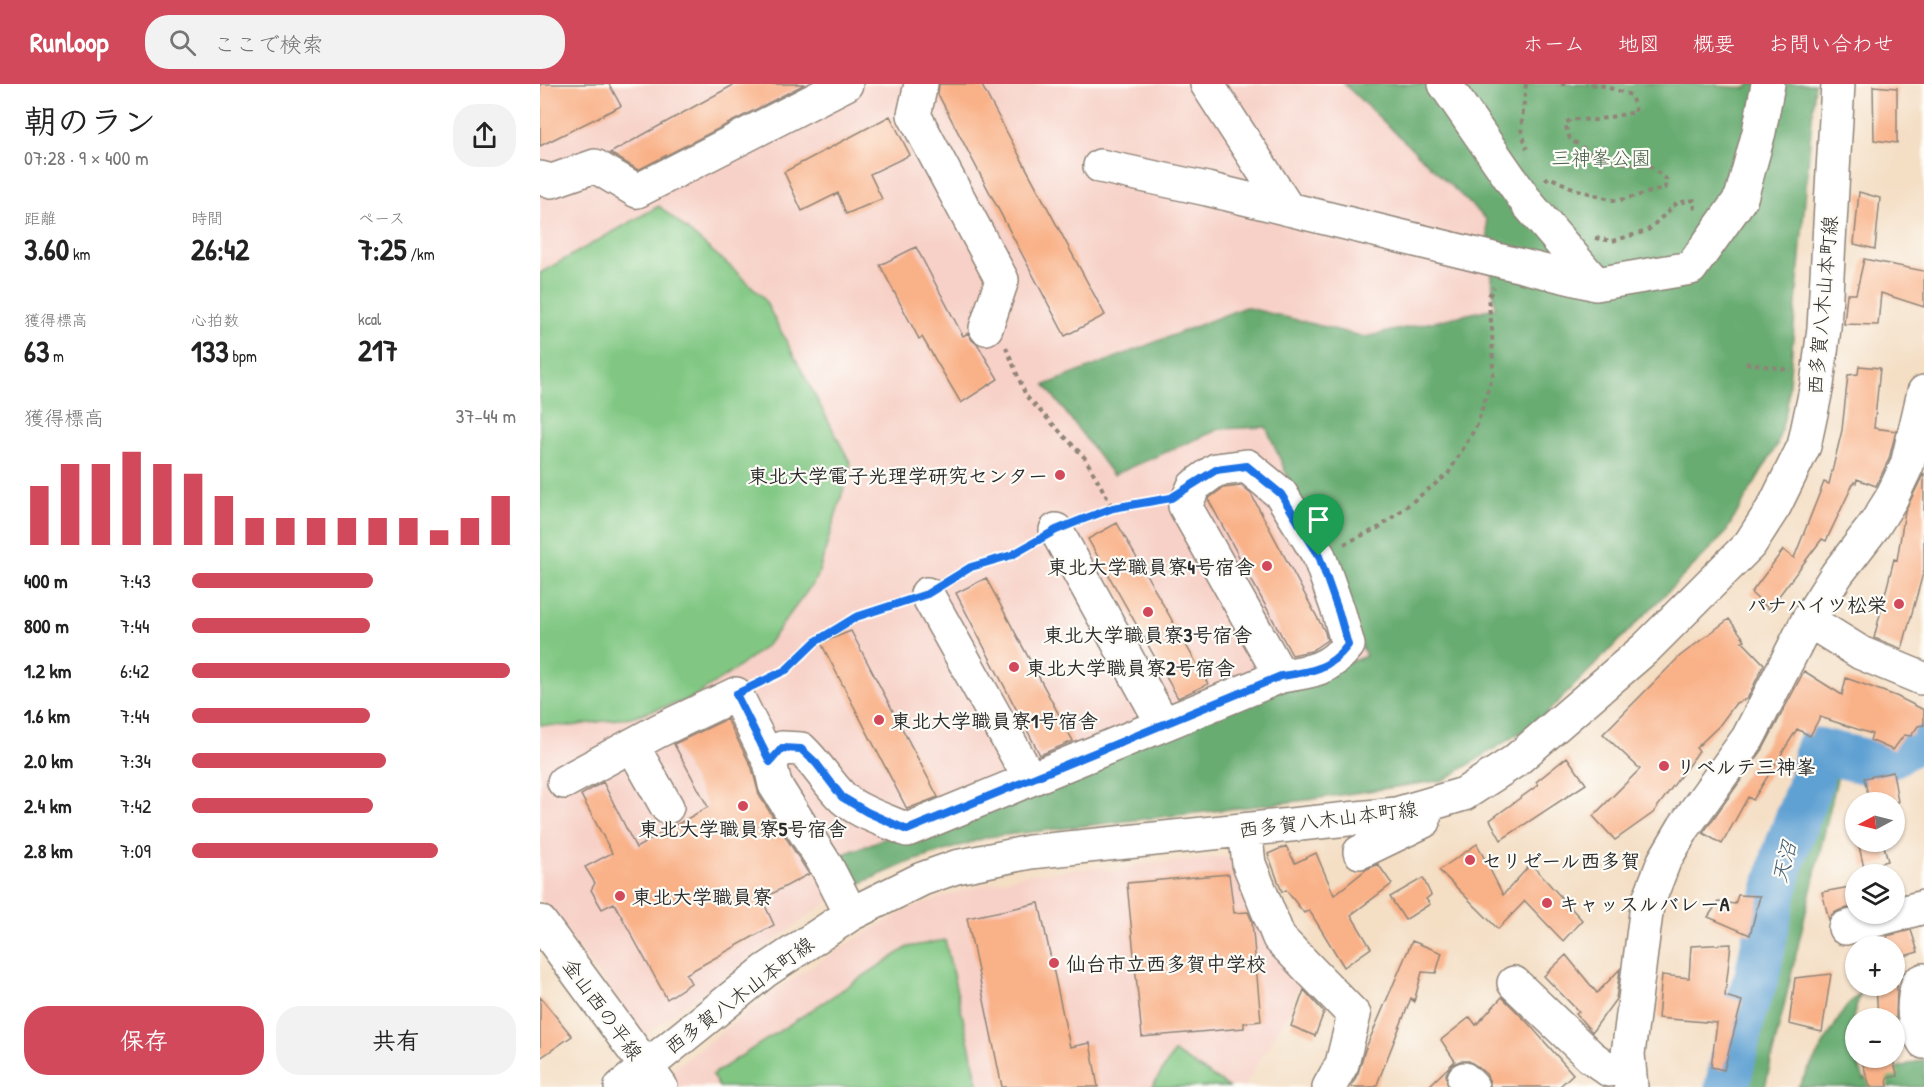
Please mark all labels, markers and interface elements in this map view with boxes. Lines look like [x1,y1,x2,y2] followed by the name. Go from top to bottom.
[145,15,565,69] search box
[30,23,109,61] text: Runloop
[166,26,199,59] icon: search
[214,29,324,59] text: ここで検索
[1523,29,1585,58] text: ホーム
[1618,29,1660,58] text: 地図
[1693,29,1735,58] text: 概要
[1768,29,1894,58] text: お問い合わせ
[24,99,156,143] text: 朝のラン
[453,104,516,167] button: share
[24,144,149,171] text: 07:28 · 9 × 400 m
[1551,144,1651,171] park label: 三神峯公園
[24,207,56,229] text: 距離
[191,207,223,229] text: 時間
[358,207,405,229] text: ペース
[1801,214,1843,396] street label: 西多賀八木山本町線
[24,229,69,269] text: 3.60
[191,229,249,269] text: 26:42
[358,229,407,269] text: 7:25
[69,243,90,265] text: km
[407,243,435,265] text: /km
[358,308,381,330] text: kcal
[24,309,88,331] text: 獲得標高
[191,309,239,331] text: 心拍数
[358,330,398,370] text: 217
[24,331,49,371] text: 63
[191,331,229,371] text: 133
[49,345,64,367] text: m
[229,345,257,367] text: bpm
[456,402,516,429] text: 37–44 m
[24,404,104,431] text: 獲得標高
[748,462,1048,489] place label: 東北大学電子光理学研究センター
[1053,468,1067,482] marker: 東北大学電子光理学研究センター
[1293,494,1344,556] pin
[1302,503,1335,536] icon: arrive
[1048,553,1255,580] place label: 東北大学職員寮4号宿舎
[1260,559,1274,573] marker: 東北大学職員寮4号宿舎
[24,567,68,594] text: 400 m
[120,567,151,594] text: 7:43
[1747,591,1887,618] place label: パナハイツ松栄
[1892,597,1906,611] marker: パナハイツ松栄
[1141,605,1155,619] marker: 東北大学職員寮3号宿舎
[24,612,69,639] text: 800 m
[120,612,150,639] text: 7:44
[1044,621,1252,648] place label: 東北大学職員寮3号宿舎
[1026,654,1235,681] place label: 東北大学職員寮2号宿舎
[24,657,71,684] text: 1.2 km
[120,657,149,684] text: 6:42
[1007,660,1021,674] marker: 東北大学職員寮2号宿舎
[24,702,70,729] text: 1.6 km
[120,702,150,729] text: 7:44
[891,707,1098,734] place label: 東北大学職員寮1号宿舎
[872,713,886,727] marker: 東北大学職員寮1号宿舎
[24,747,73,774] text: 2.0 km
[120,747,151,774] text: 7:34
[1676,753,1816,780] place label: リベルテ三神峯
[1657,759,1671,773] marker: リベルテ三神峯
[24,792,72,819] text: 2.4 km
[120,792,151,819] text: 7:42
[1845,792,1905,852] north arrow
[1845,792,1905,1068] map controls
[1237,795,1419,843] street label: 西多賀八木山本町線
[736,799,750,813] marker: 東北大学職員寮5号宿舎
[639,815,847,842] place label: 東北大学職員寮5号宿舎
[1765,836,1804,886] water label: 天沼
[24,837,73,864] text: 2.8 km
[120,837,151,864] text: 7:09
[1482,847,1640,874] place label: セリゼール西多賀
[1463,853,1477,867] marker: セリゼール西多賀
[1845,864,1905,924] button: layers
[632,883,772,910] place label: 東北大学職員寮
[613,889,627,903] marker: 東北大学職員寮
[1559,890,1730,917] place label: キャッスルバレーA
[1540,896,1554,910] marker: キャッスルバレーA
[659,930,819,1060] street label: 西多賀八木山本町線
[1845,936,1905,996] button: +
[1066,950,1266,977] place label: 仙台市立西多賀中学校
[557,953,649,1065] street label: 金山西の平線
[1047,956,1061,970] marker: 仙台市立西多賀中学校
[24,1006,264,1075] button: 保存
[276,1006,516,1075] button: 共有
[1845,1008,1905,1068] button: −

